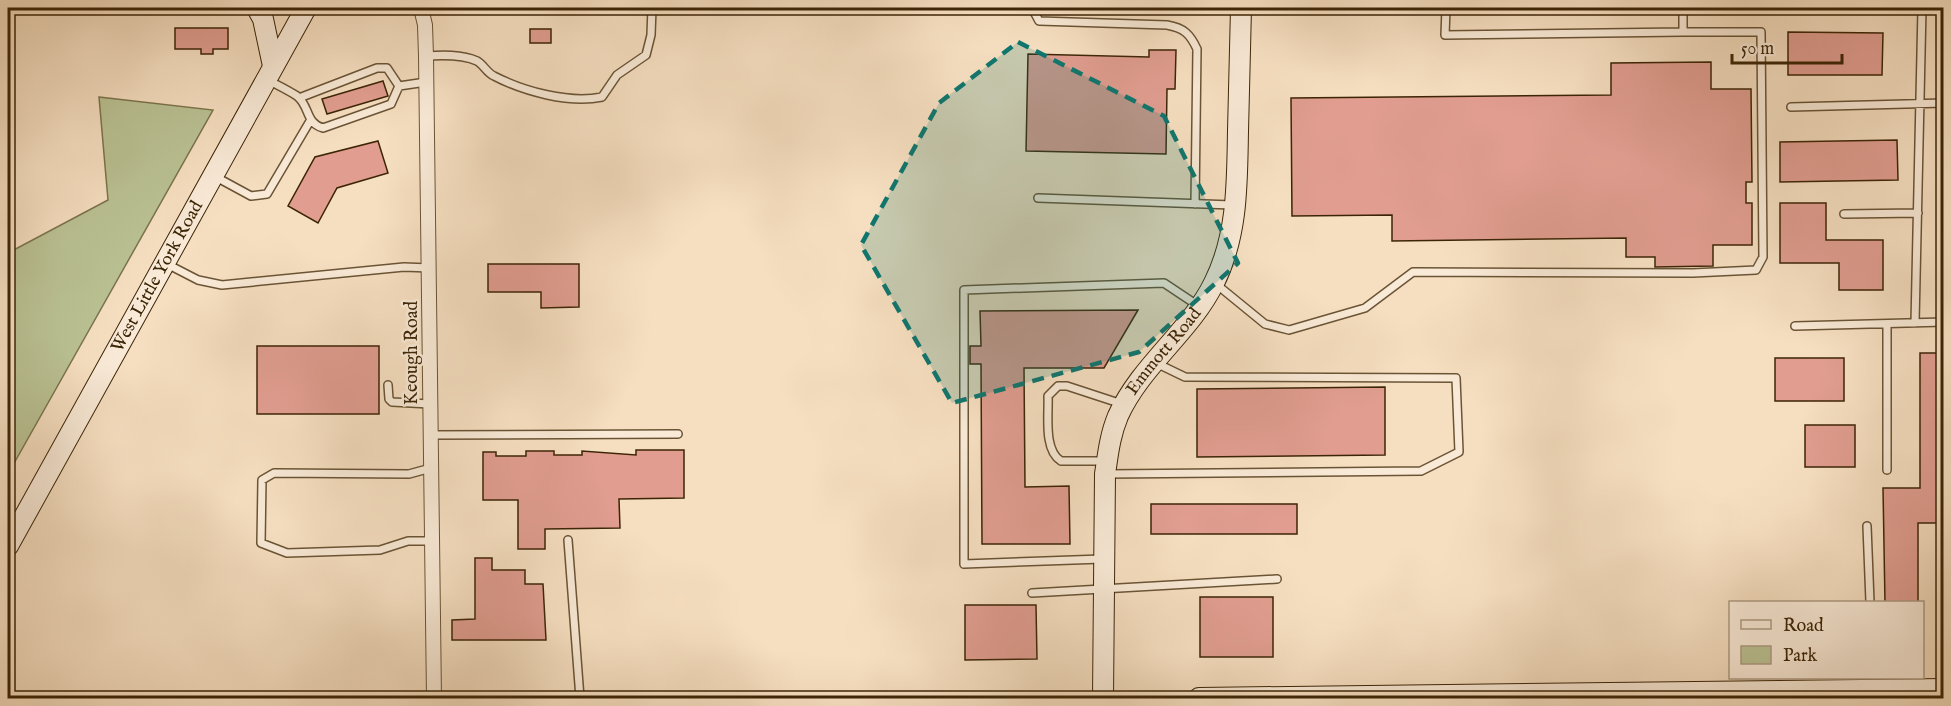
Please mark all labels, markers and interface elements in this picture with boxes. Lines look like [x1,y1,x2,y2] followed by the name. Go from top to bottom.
[1732,27,1842,65] scale bar
[1741,38,1774,61] text: 50 m
[106,196,209,356] street label: West Little York Road
[401,300,424,405] street label: Keough Road
[1121,303,1207,400] street label: Emmott Road
[1729,601,1924,679] legend
[1783,615,1824,638] text: Road
[1783,645,1818,668] text: Park

